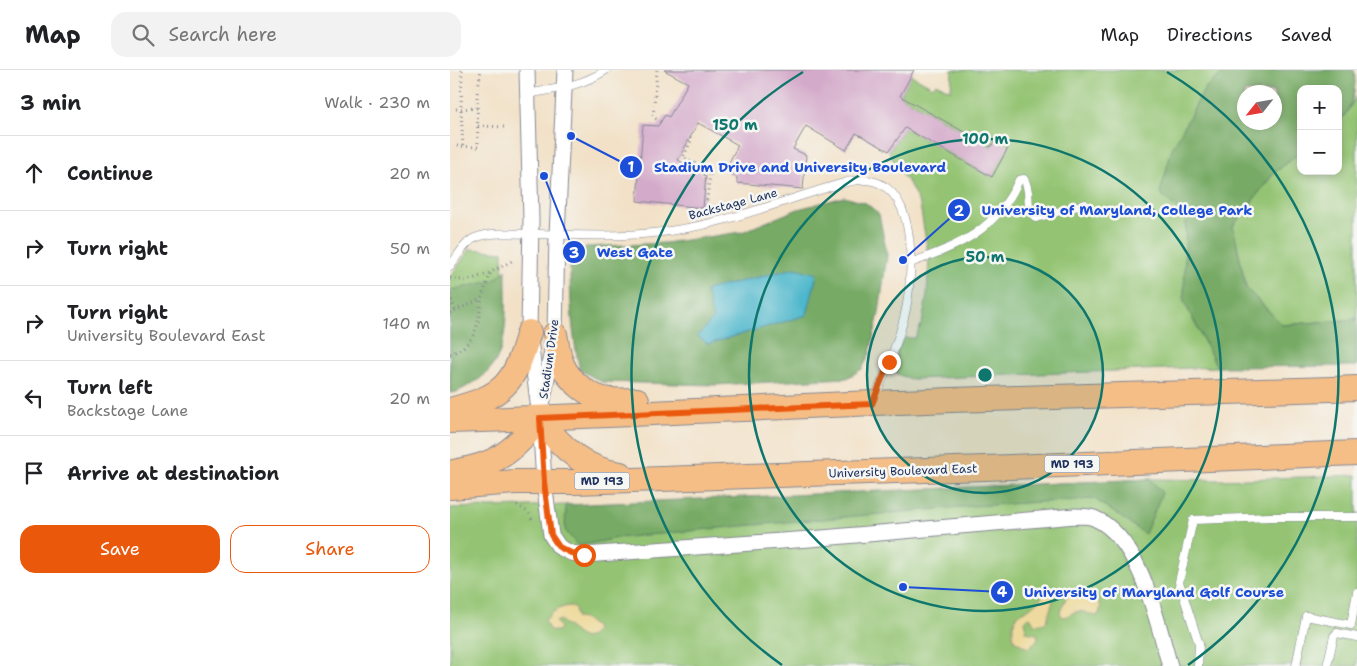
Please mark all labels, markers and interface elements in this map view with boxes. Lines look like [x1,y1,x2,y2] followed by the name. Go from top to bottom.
[111,12,461,57] search box
[25,19,81,51] text: Map
[129,21,157,49] icon: search
[169,22,277,47] text: Search here
[1101,23,1139,47] text: Map
[1167,23,1253,47] text: Directions
[1281,23,1332,47] text: Saved
[1237,85,1282,130] north arrow
[1297,85,1342,175] map controls
[1297,85,1342,130] button: +
[20,89,81,117] text: 3 min
[324,92,430,113] text: Walk · 230 m
[712,115,758,135] text: 150 m
[962,129,1008,149] text: 100 m
[1297,130,1342,175] button: −
[618,152,956,181] callout: Stadium Drive and University Boulevard
[628,157,635,177] text: 1
[654,158,946,176] text: Stadium Drive and University Boulevard
[20,159,48,187] icon: ahead
[67,161,153,186] text: Continue
[389,163,430,184] text: 20 m
[687,184,779,224] street label: Backstage Lane
[947,196,1263,225] callout: University of Maryland, College Park
[954,201,965,221] text: 2
[982,201,1252,219] text: University of Maryland, College Park
[20,234,48,262] icon: right
[67,236,168,261] text: Turn right
[390,238,430,259] text: 50 m
[562,238,683,267] callout: West Gate
[569,243,579,263] text: 3
[597,243,673,261] text: West Gate
[966,247,1005,267] text: 50 m
[67,300,168,325] text: Turn right
[20,309,48,337] icon: right
[383,313,430,334] text: 140 m
[535,318,563,400] street label: Stadium Drive
[67,325,265,346] text: University Boulevard East
[878,351,901,374] route end
[976,366,994,384] centre of rings
[67,375,153,400] text: Turn left
[20,384,48,412] icon: left
[389,388,430,409] text: 20 m
[67,400,188,421] text: Backstage Lane
[1044,456,1100,472] road number: MD 193
[20,459,48,487] icon: arrive
[828,460,978,482] street label: University Boulevard East
[67,461,279,486] text: Arrive at destination
[574,472,630,490] road number: MD 193
[20,525,220,573] button: Save
[230,525,430,573] button: Share
[573,544,596,567] route start
[989,578,1294,607] callout: University of Maryland Golf Course
[997,582,1008,602] text: 4
[1024,583,1284,601] text: University of Maryland Golf Course

